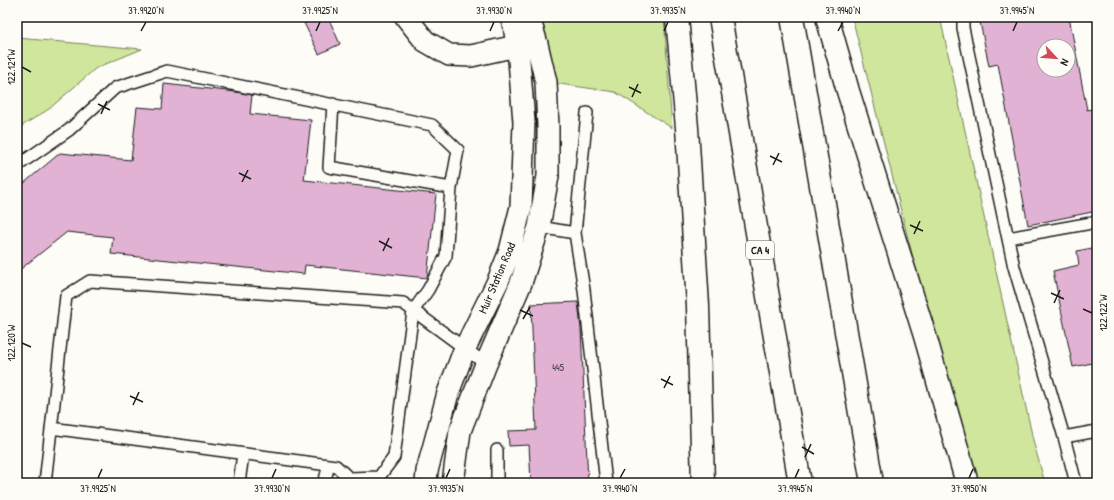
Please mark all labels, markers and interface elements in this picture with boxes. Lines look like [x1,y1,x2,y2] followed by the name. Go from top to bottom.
[128,4,164,17] text: 37.9920°N
[302,4,338,17] text: 37.9925°N
[476,4,512,17] text: 37.9930°N
[650,4,686,17] text: 37.9935°N
[826,4,860,17] text: 37.9940°N
[1000,4,1034,17] text: 37.9945°N
[1036,38,1076,78] north arrow
[5,48,18,85] text: 122.121°W
[1057,57,1073,68] text: N
[474,239,519,316] street label: Muir Station Road
[746,241,774,259] road number: CA 4
[1097,294,1110,331] text: 122.122°W
[5,324,18,361] text: 122.120°W
[552,361,565,374] house number: 445
[80,482,116,495] text: 37.9925°N
[254,482,290,495] text: 37.9930°N
[428,482,464,495] text: 37.9935°N
[603,482,637,495] text: 37.9940°N
[778,482,812,495] text: 37.9945°N
[951,482,987,495] text: 37.9950°N

